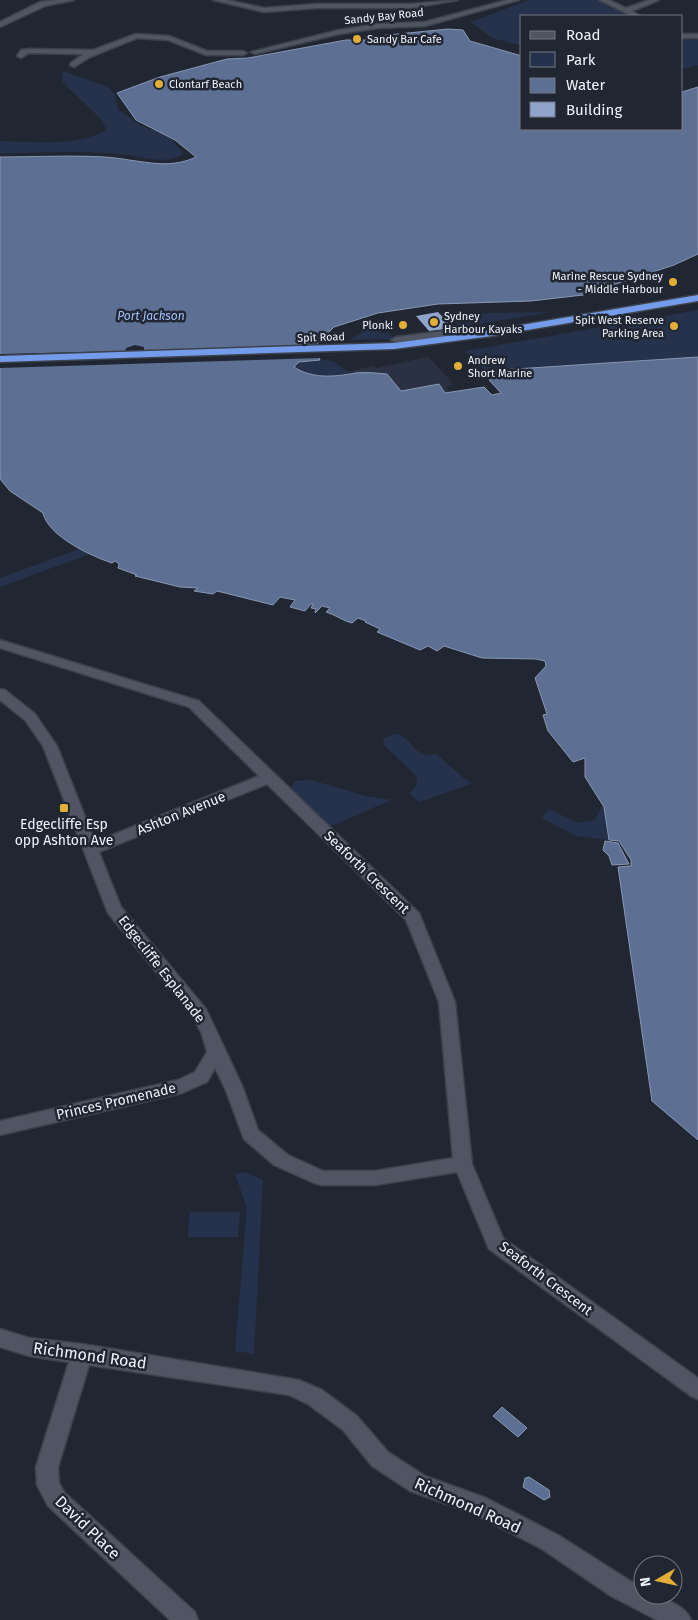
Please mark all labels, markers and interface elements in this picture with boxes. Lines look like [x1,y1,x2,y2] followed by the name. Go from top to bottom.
[344,6,424,27] street label: Sandy Bay Road
[520,15,683,130] legend
[566,26,601,44] text: Road
[351,33,363,45] marker: Sandy Bar Cafe
[367,33,442,46] place label: Sandy Bar Cafe
[566,51,596,69] text: Park
[566,76,605,94] text: Water
[153,78,165,90] marker: Clontarf Beach
[169,78,242,91] place label: Clontarf Beach
[566,101,622,119] text: Building
[552,270,664,296] place label: Marine Rescue Sydney - Middle Harbour
[667,276,679,288] marker: Marine Rescue Sydney - Middle Harbour
[117,309,185,323] water label: Port Jackson
[444,310,522,336] place label: Sydney Harbour Kayaks
[575,314,664,340] place label: Spit West Reserve Parking Area
[428,316,440,328] marker: Sydney Harbour Kayaks
[362,319,393,332] place label: Plonk!
[397,319,409,331] marker: Plonk!
[668,320,680,332] marker: Spit West Reserve Parking Area
[297,330,345,345] street label: Spit Road
[468,354,532,380] place label: Andrew Short Marine
[452,360,464,372] marker: Andrew Short Marine
[134,788,228,839] street label: Ashton Avenue
[58,802,70,814] marker: Edgecliffe Esp opp Ashton Ave
[15,816,113,849] place label: Edgecliffe Esp opp Ashton Ave
[320,827,413,918] street label: Seaforth Crescent
[114,912,209,1026] street label: Edgecliffe Esplanade
[55,1079,178,1124] street label: Princes Promenade
[496,1238,596,1319] street label: Seaforth Crescent
[32,1338,148,1373] street label: Richmond Road
[412,1474,524,1537] street label: Richmond Road
[51,1492,124,1563] street label: David Place
[633,1555,683,1605] north arrow
[637,1576,655,1588] text: N

